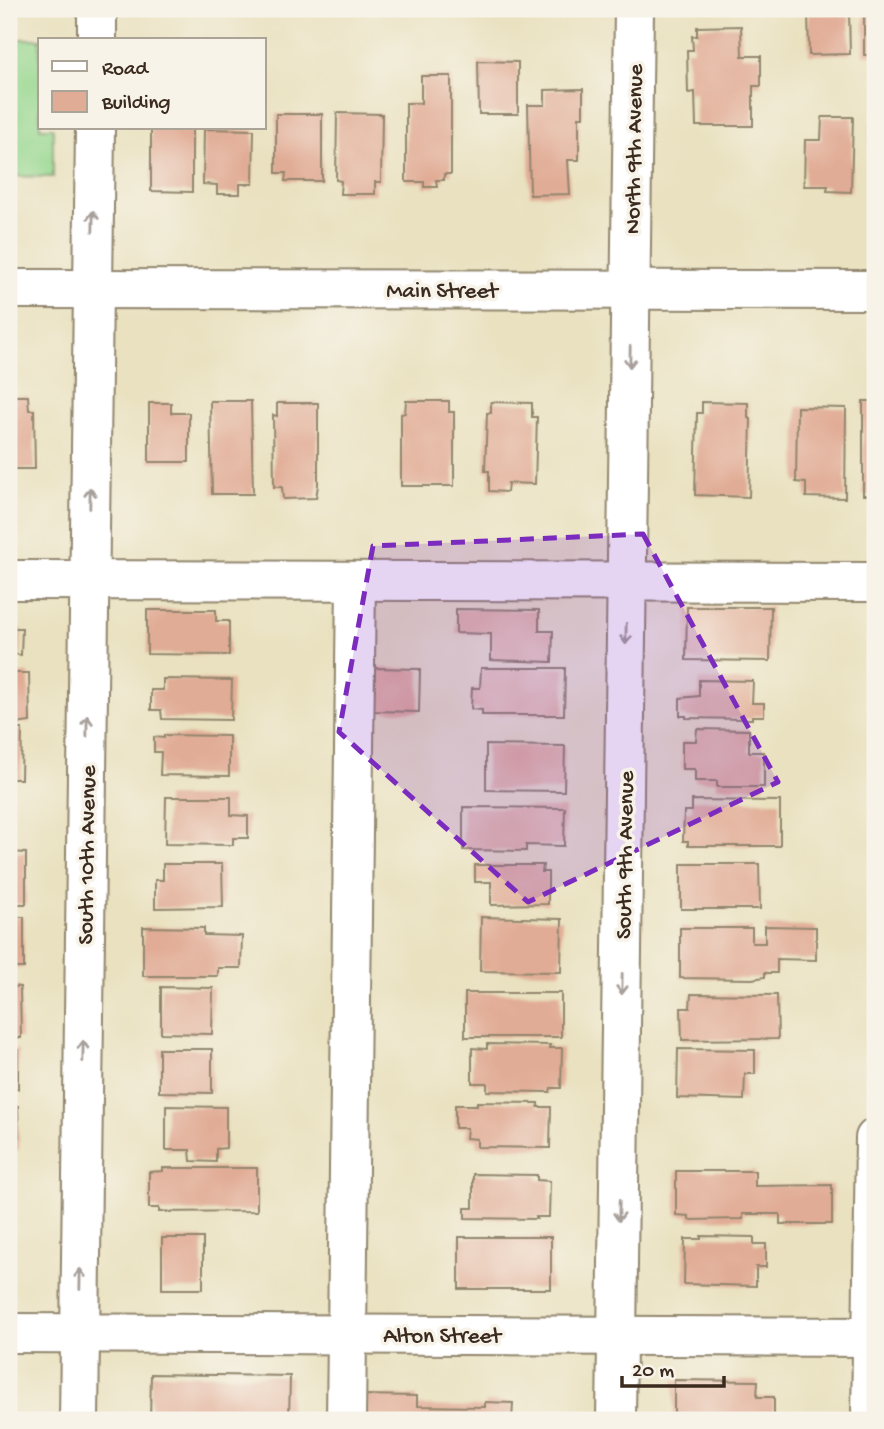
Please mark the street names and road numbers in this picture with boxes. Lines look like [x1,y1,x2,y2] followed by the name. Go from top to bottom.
[621,63,651,234] street label: North 9th Avenue
[386,279,499,306] street label: Main Street
[73,764,104,945] street label: South 10th Avenue
[612,769,641,940] street label: South 9th Avenue
[383,1324,502,1351] street label: Alton Street

